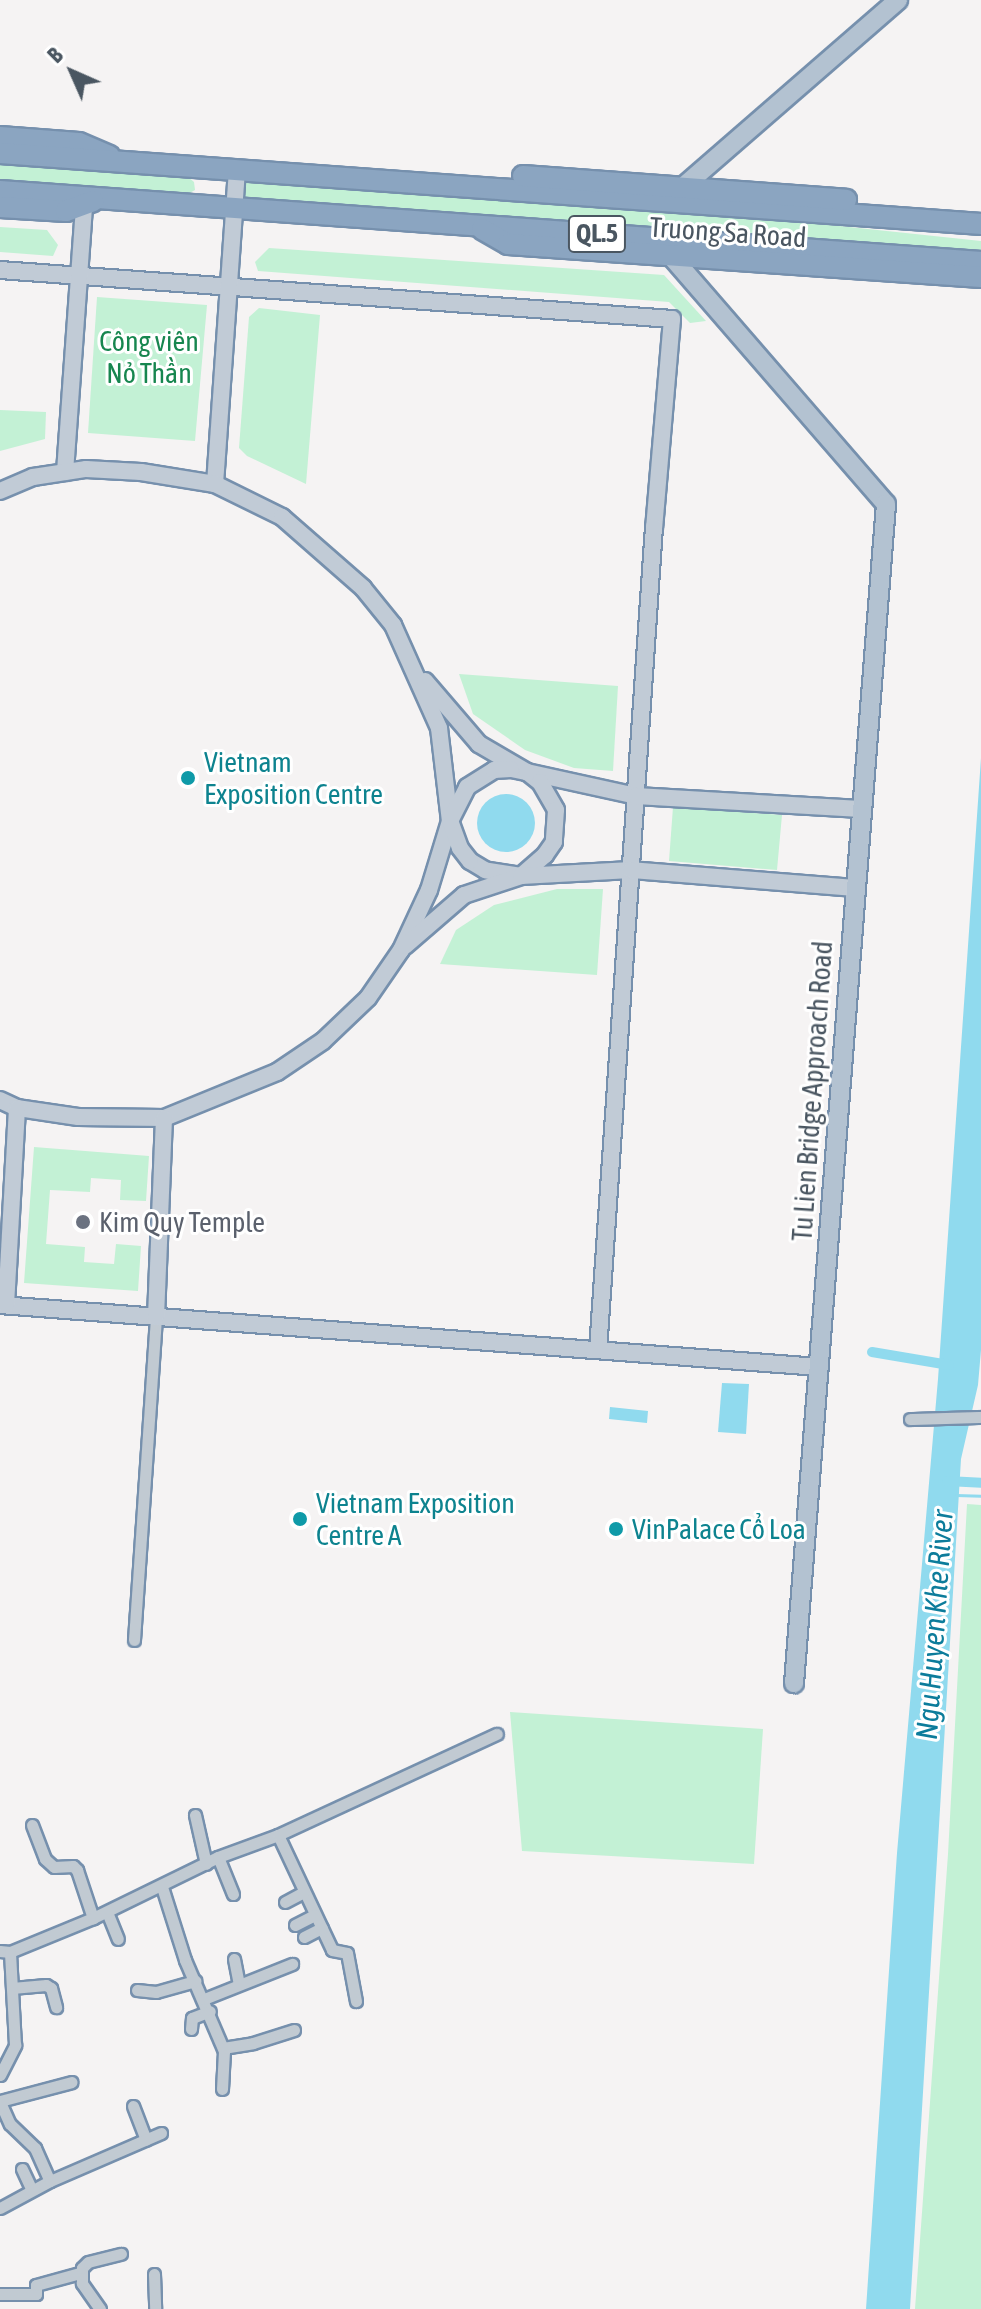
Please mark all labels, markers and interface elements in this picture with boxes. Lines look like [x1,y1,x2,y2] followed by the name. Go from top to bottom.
[32,32,112,112] north arrow
[42,42,68,68] text: B
[648,210,808,254] street label: Truong Sa Road
[567,212,627,256] road number: QL.5
[99,324,199,390] park label: Công viên Nỏ Thần
[204,745,383,811] place label: Vietnam Exposition Centre
[179,769,197,787] marker: Vietnam Exposition Centre
[785,940,839,1242] street label: Tu Lien Bridge Approach Road
[99,1205,265,1239] place label: Kim Quy Temple
[74,1213,92,1231] marker: Kim Quy Temple
[316,1486,515,1552] place label: Vietnam Exposition Centre A
[908,1509,960,1741] water label: Ngu Huyen Khe River
[291,1510,309,1528] marker: Vietnam Exposition Centre A
[632,1512,806,1546] place label: VinPalace Cổ Loa
[607,1520,625,1538] marker: VinPalace Cổ Loa

